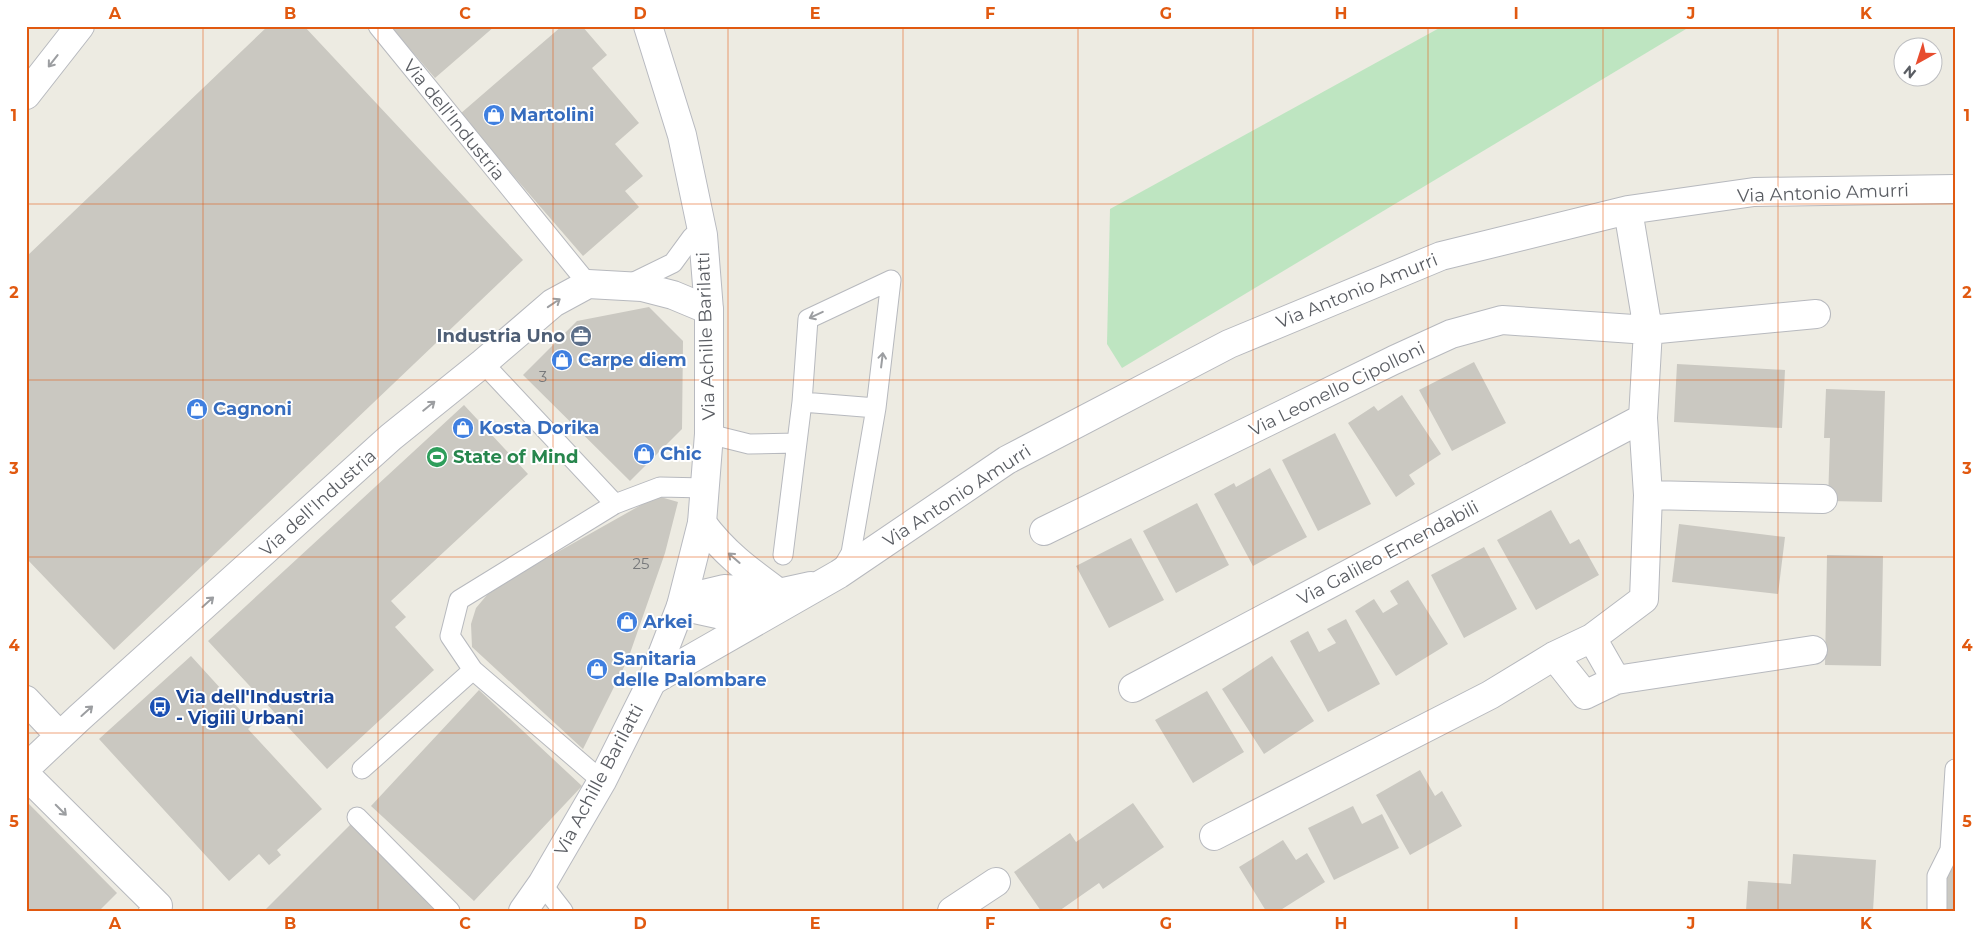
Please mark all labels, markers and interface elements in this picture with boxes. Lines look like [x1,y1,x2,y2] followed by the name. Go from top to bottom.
[108,4,122,23] text: A
[284,4,296,23] text: B
[459,4,471,23] text: C
[633,4,647,23] text: D
[810,4,820,23] text: E
[985,4,995,23] text: F
[1160,4,1172,23] text: G
[1335,4,1347,23] text: H
[1513,4,1519,23] text: I
[1686,4,1695,23] text: J
[1860,4,1873,23] text: K
[1894,38,1944,88] north arrow
[48,54,59,67] one-way arrow
[398,55,510,185] street label: Via dell'Industria
[1900,62,1920,83] text: N
[482,103,506,127] shop icon: Martolini
[510,104,594,126] place label: Martolini
[11,106,17,125] text: 1
[1964,106,1970,125] text: 1
[1737,179,1909,207] street label: Via Antonio Amurri
[1273,249,1441,333] street label: Via Antonio Amurri
[692,252,720,420] street label: Via Achille Barilatti
[9,283,19,302] text: 2
[1962,283,1972,302] text: 2
[547,298,561,308] one-way arrow
[809,311,824,320] one-way arrow
[569,324,593,348] office icon: Industria Uno
[437,325,565,347] place label: Industria Uno
[1246,337,1428,441] street label: Via Leonello Cipolloni
[550,348,574,372] shop icon: Carpe diem
[578,349,687,371] place label: Carpe diem
[877,352,887,368] one-way arrow
[539,367,547,386] house number: 3
[185,397,209,421] shop icon: Cagnoni
[213,398,292,420] place label: Cagnoni
[422,401,435,412] one-way arrow
[451,416,475,440] shop icon: Kosta Dorika
[479,417,599,439] place label: Kosta Dorika
[879,440,1035,552] street label: Via Antonio Amurri
[632,442,656,466] shop icon: Chic
[660,443,702,465] place label: Chic
[255,445,381,561] street label: Via dell'Industria
[425,445,449,469] sports icon: State of Mind
[453,446,579,468] place label: State of Mind
[8,459,19,478] text: 3
[1961,459,1972,478] text: 3
[1294,496,1482,610] street label: Via Galileo Emendabili
[727,553,740,564] one-way arrow
[632,554,650,573] house number: 25
[201,596,214,608] one-way arrow
[615,610,639,634] shop icon: Arkei
[642,611,693,633] place label: Arkei
[8,636,20,655] text: 4
[1961,636,1973,655] text: 4
[613,648,767,691] place label: Sanitaria delle Palombare
[585,657,609,681] shop icon: Sanitaria delle Palombare
[175,686,335,729] place label: Via dell'Industria - Vigili Urbani
[148,695,172,719] bus stop icon: Via dell'Industria - Vigili Urbani
[550,701,648,859] street label: Via Achille Barilatti
[81,705,94,716] one-way arrow
[55,804,67,816] one-way arrow
[9,812,19,831] text: 5
[1962,812,1972,831] text: 5
[108,914,122,933] text: A
[284,914,296,933] text: B
[459,914,471,933] text: C
[633,914,647,933] text: D
[810,914,820,933] text: E
[985,914,995,933] text: F
[1160,914,1172,933] text: G
[1335,914,1347,933] text: H
[1513,914,1519,933] text: I
[1686,914,1695,933] text: J
[1860,914,1873,933] text: K

